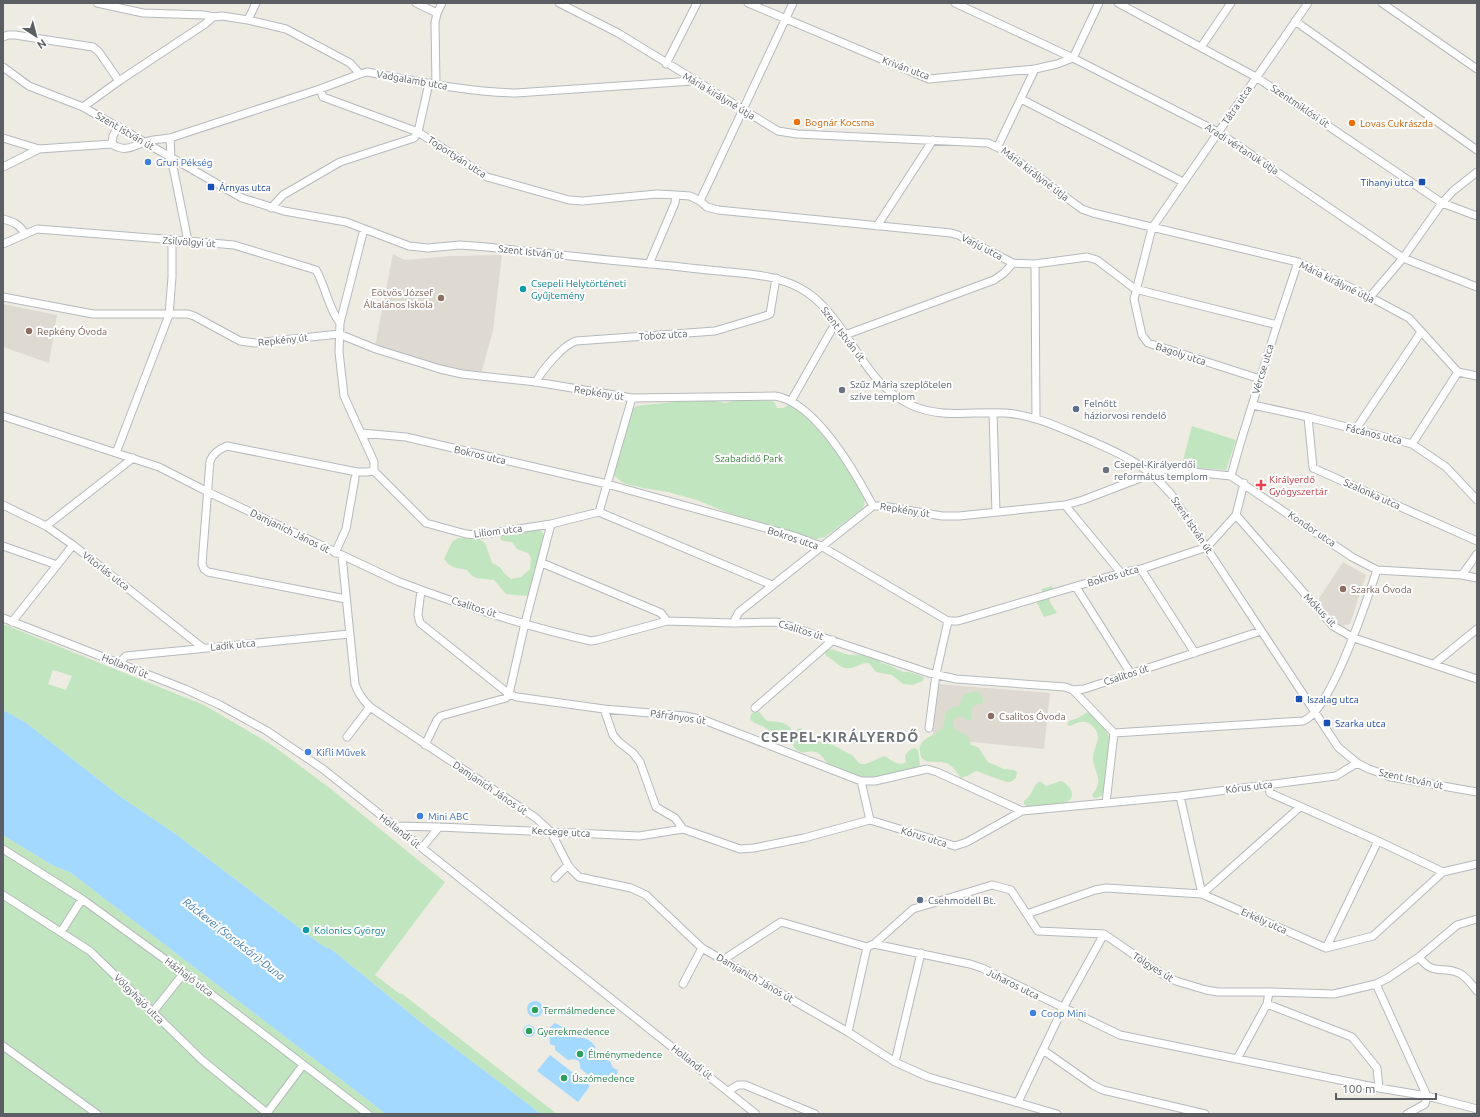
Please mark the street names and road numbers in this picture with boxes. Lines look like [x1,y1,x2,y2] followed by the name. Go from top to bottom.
[881,54,931,82] street label: Kriván utca
[376,68,448,92] street label: Vadgalamb utca
[681,70,757,122] street label: Mária királyné útja
[1269,82,1331,130] street label: Szentmiklósi út
[1220,83,1254,127] street label: Tátra utca
[94,110,156,152] street label: Szent István út
[1203,121,1281,177] street label: Aradi vértanúk útja
[426,134,488,180] street label: Toportyán utca
[999,145,1071,203] street label: Mária királyné útja
[959,232,1005,262] street label: Varjú utca
[162,235,216,249] street label: Zsilvölgyi út
[498,243,564,261] street label: Szent István út
[1298,259,1376,305] street label: Mária királyné útja
[819,304,867,364] street label: Szent István út
[638,328,688,342] street label: Toboz utca
[257,332,309,348] street label: Repkény út
[1154,341,1208,367] street label: Bagoly utca
[1250,343,1276,395] street label: Vércse utca
[573,384,625,402] street label: Repkény út
[1345,422,1403,446] street label: Fácános utca
[453,444,507,466] street label: Bokros utca
[1342,477,1402,511] street label: Szalonka utca
[1169,495,1215,555] street label: Szent István út
[879,501,931,519] street label: Repkény út
[248,507,332,555] street label: Damjanich János út
[1286,509,1338,549] street label: Kondor utca
[473,523,523,539] street label: Liliom utca
[766,525,820,551] street label: Bokros utca
[80,549,132,593] street label: Vitorlás utca
[1086,563,1140,589] street label: Bokros utca
[1302,591,1338,629] street label: Mókus út
[450,595,498,619] street label: Csalitos út
[777,618,825,642] street label: Csalitos út
[210,637,256,653] street label: Ladik utca
[100,652,150,680] street label: Hollandi út
[1102,663,1150,687] street label: Csalitos út
[649,708,707,726] street label: Páfrányos út
[451,759,529,817] street label: Damjanich János út
[1378,767,1444,791] street label: Szent István út
[1225,779,1273,795] street label: Kórus utca
[377,812,423,851] street label: Hollandi út
[531,825,591,839] street label: Kecsege utca
[900,825,948,849] street label: Kórus utca
[1239,906,1289,936] street label: Erkély utca
[1131,950,1175,984] street label: Tölgyes út
[715,951,796,1005] street label: Damjanich János út
[163,955,215,999] street label: Házhajó utca
[985,967,1041,1001] street label: Juharos utca
[112,972,166,1026] street label: Völgyhajó utca
[669,1043,715,1082] street label: Hollandi út

